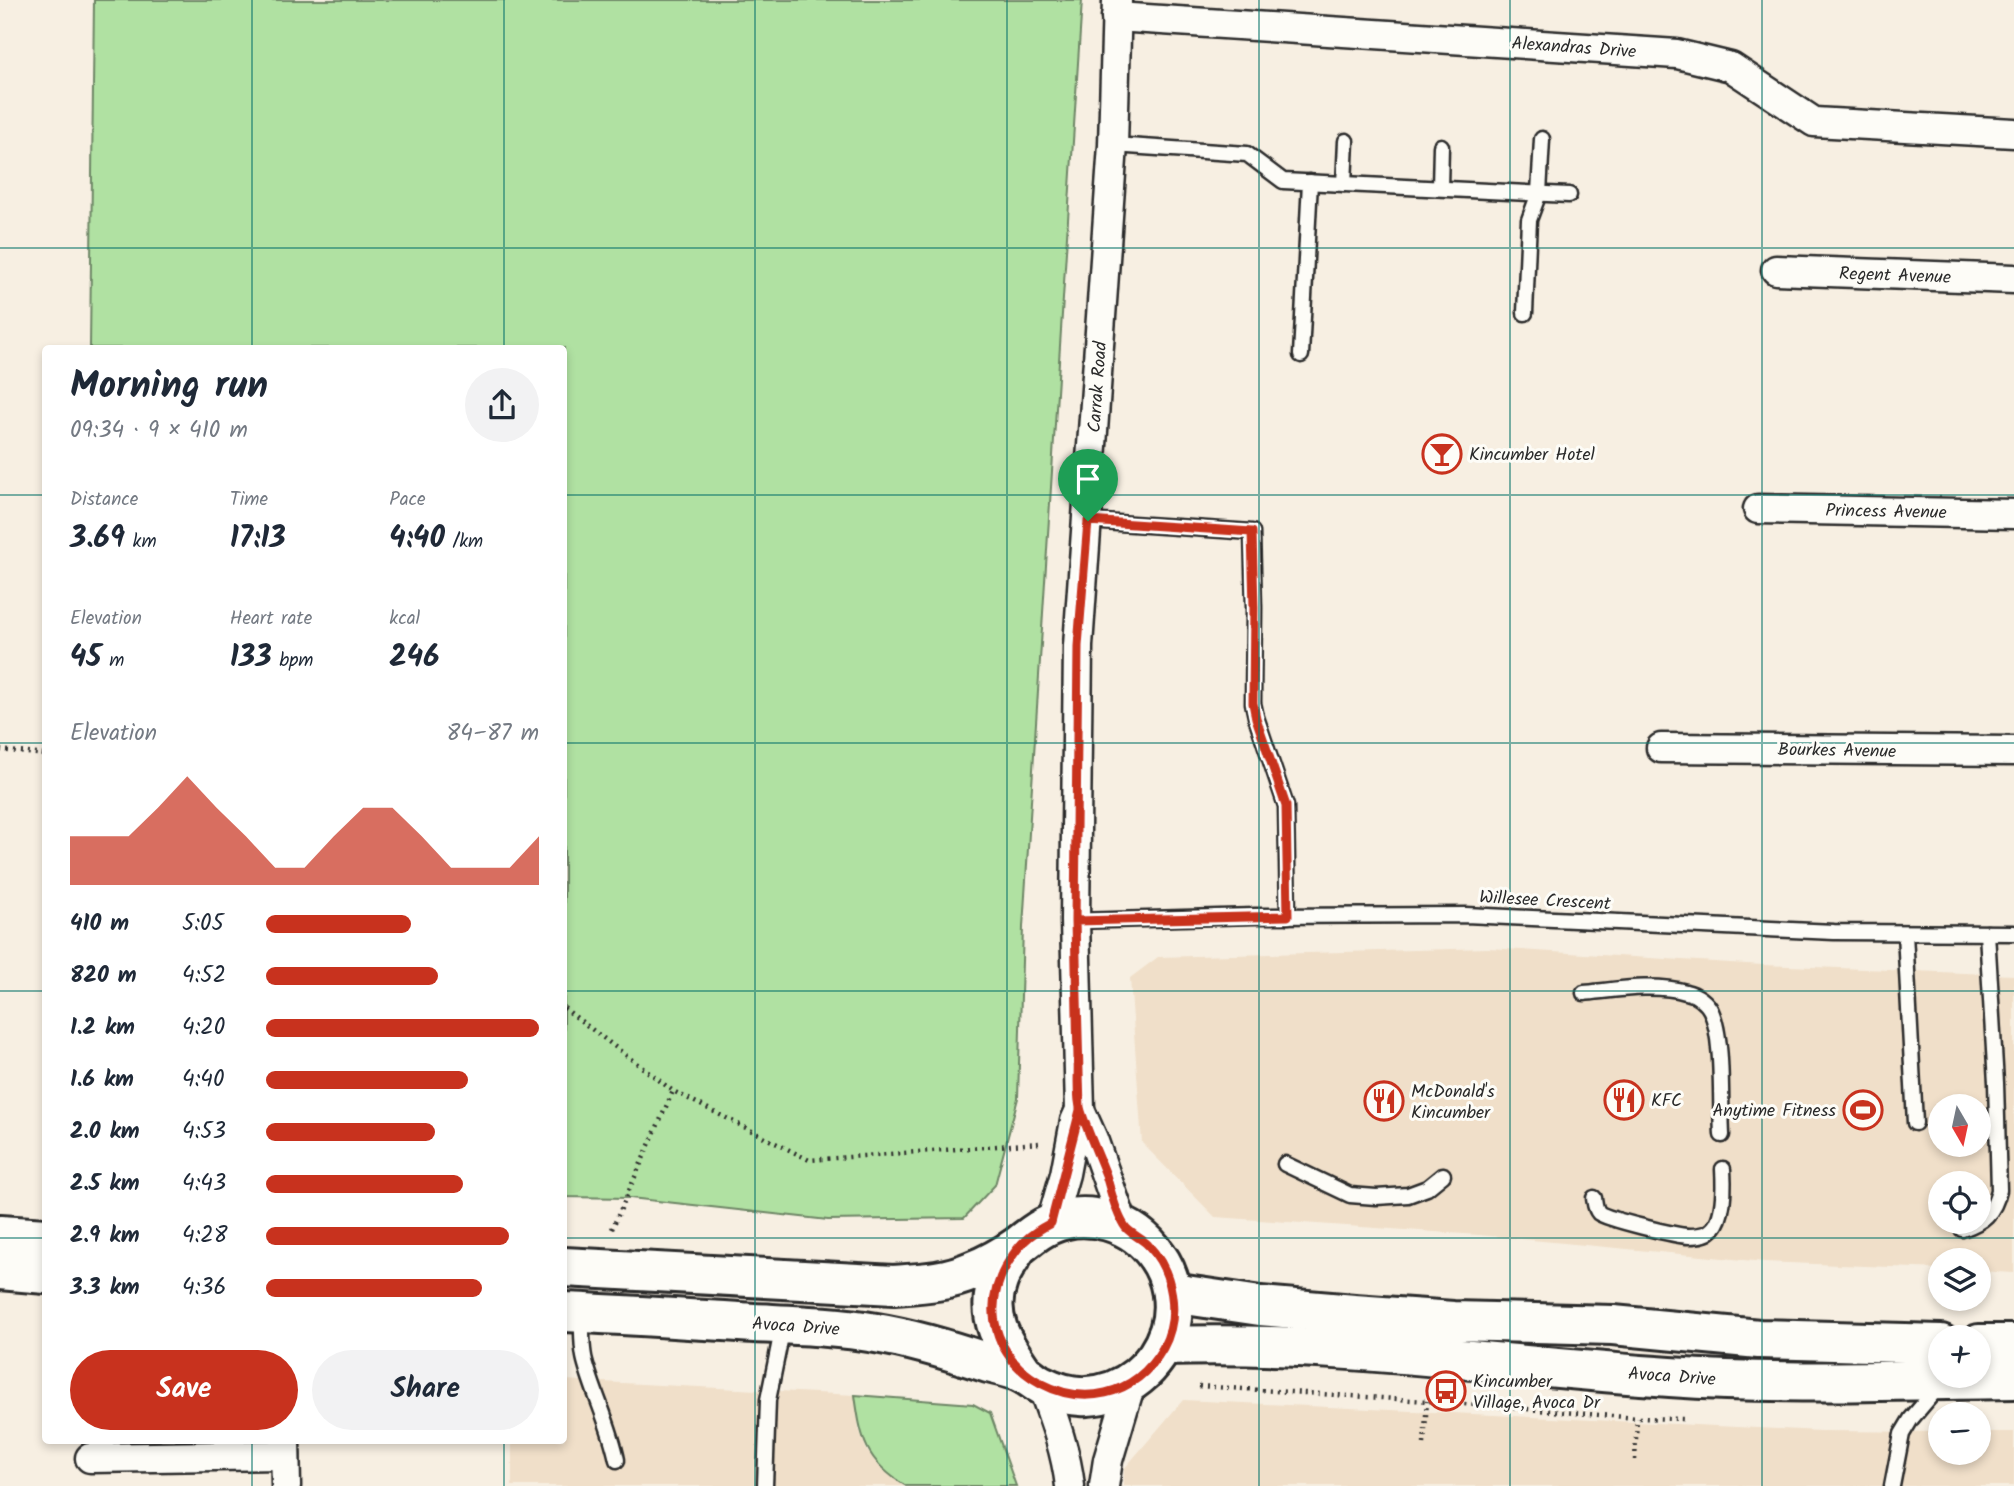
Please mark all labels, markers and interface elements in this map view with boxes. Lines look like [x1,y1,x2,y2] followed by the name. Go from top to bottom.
[1511,30,1637,67] street label: Alexandras Drive
[1838,260,1951,293] street label: Regent Avenue
[1081,340,1116,434] street label: Carrak Road
[70,357,268,417] text: Morning run
[465,368,539,442] button: share
[70,413,248,449] text: 09:34 · 9 × 410 m
[1421,433,1463,475] bar icon: Kincumber Hotel
[1469,441,1596,470] place label: Kincumber Hotel
[1058,449,1118,521] pin
[1069,460,1107,498] icon: arrive
[70,485,138,515] text: Distance
[230,485,268,515] text: Time
[389,485,426,515] text: Pace
[1825,497,1947,528] street label: Princess Avenue
[70,515,125,563] text: 3.69
[230,515,286,563] text: 17:13
[389,515,445,563] text: 4:40
[125,527,157,557] text: km
[445,527,483,557] text: /km
[70,604,142,634] text: Elevation
[230,604,312,634] text: Heart rate
[389,604,420,634] text: kcal
[70,634,102,682] text: 45
[230,634,272,682] text: 133
[389,634,439,682] text: 246
[102,646,124,676] text: m
[272,646,313,676] text: bpm
[70,716,157,752] text: Elevation
[446,716,539,752] text: 84–87 m
[1777,736,1897,767] street label: Bourkes Avenue
[1478,884,1612,919] street label: Willesee Crescent
[70,906,129,942] text: 410 m
[182,906,224,942] text: 5:05
[70,958,136,994] text: 820 m
[182,958,226,994] text: 4:52
[70,1010,135,1046] text: 1.2 km
[182,1010,225,1046] text: 4:20
[70,1062,134,1098] text: 1.6 km
[182,1062,225,1098] text: 4:40
[1411,1078,1495,1128] place label: McDonald's Kincumber
[1603,1079,1645,1121] restaurant icon: KFC
[1363,1080,1405,1122] restaurant icon: McDonald's Kincumber
[1651,1087,1682,1116] place label: KFC
[1842,1089,1884,1131] sports icon: Anytime Fitness
[1928,1094,1992,1157] north arrow
[1928,1094,1991,1465] map controls
[1712,1097,1836,1126] place label: Anytime Fitness
[70,1114,140,1150] text: 2.0 km
[182,1114,226,1150] text: 4:53
[70,1166,140,1202] text: 2.5 km
[182,1166,226,1202] text: 4:43
[1928,1171,1991,1234] button: locate
[70,1218,140,1254] text: 2.9 km
[182,1218,228,1254] text: 4:28
[1928,1248,1991,1311] button: layers
[70,1270,140,1306] text: 3.3 km
[182,1270,226,1306] text: 4:36
[751,1310,841,1345] street label: Avoca Drive
[1928,1325,1991,1388] button: +
[70,1350,298,1430] button: Save
[312,1350,539,1430] button: Share
[1627,1360,1717,1395] street label: Avoca Drive
[1473,1368,1601,1418] place label: Kincumber Village, Avoca Dr
[1425,1370,1467,1412] bus stop icon: Kincumber Village, Avoca Dr
[1928,1402,1991,1465] button: −

